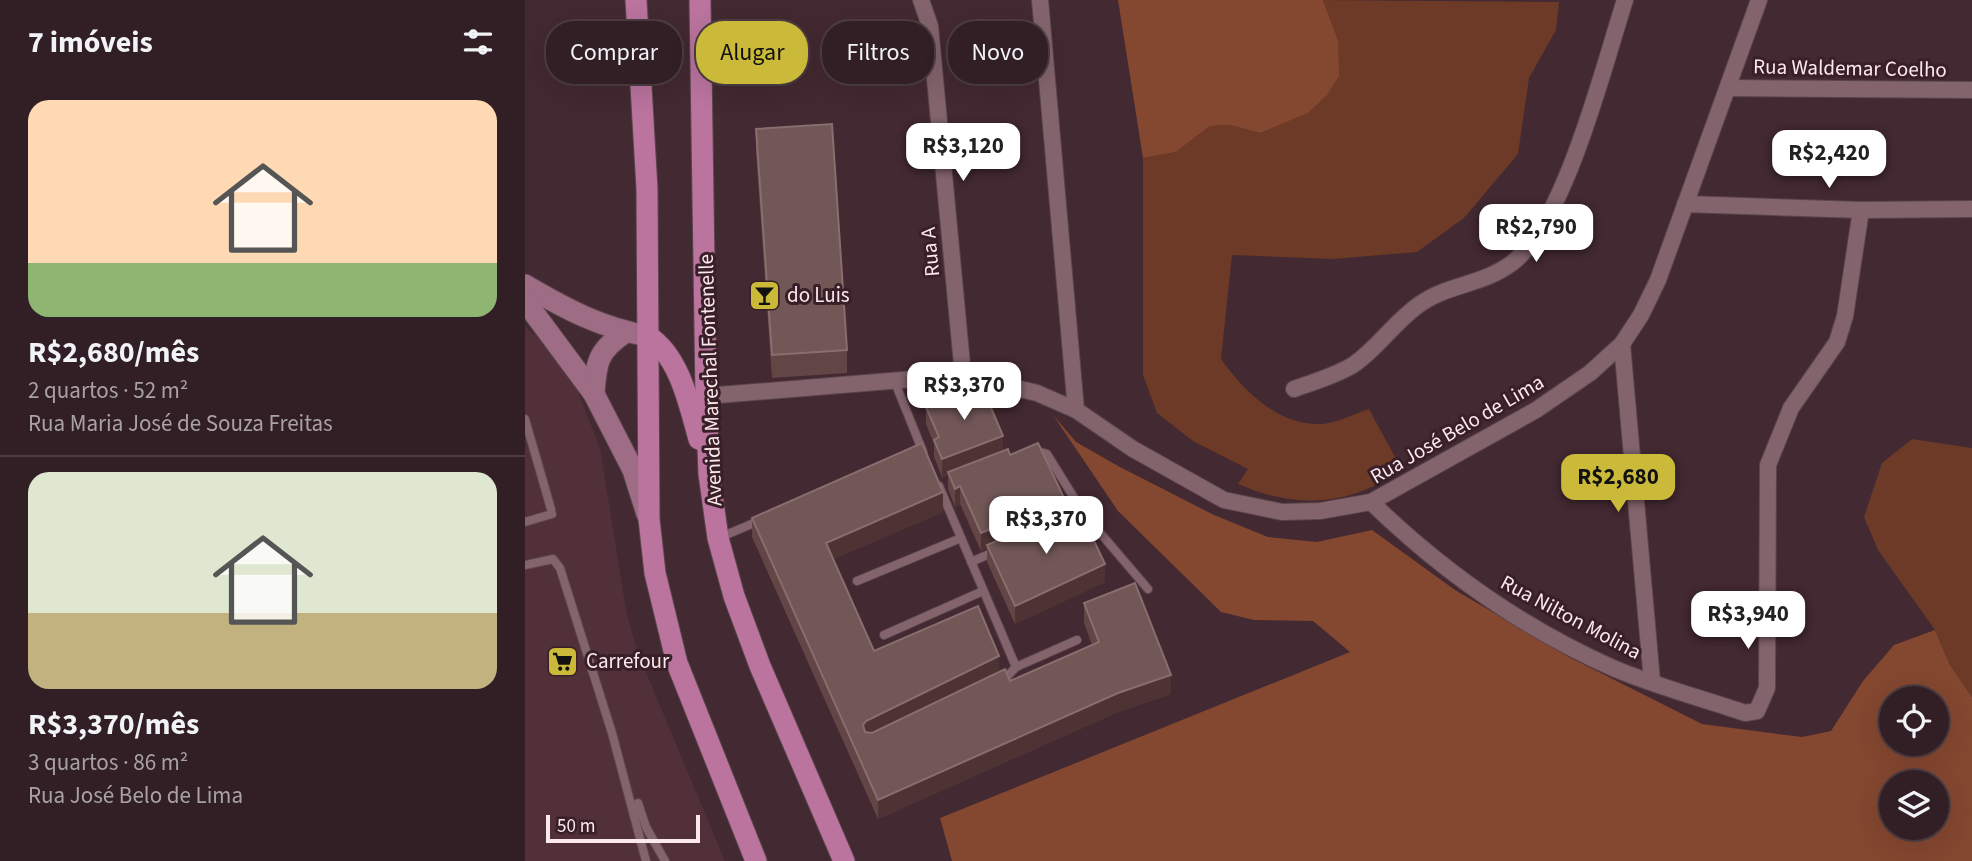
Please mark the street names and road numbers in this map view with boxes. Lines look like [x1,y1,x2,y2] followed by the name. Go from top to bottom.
[1753,51,1947,85] street label: Rua Waldemar Coelho
[913,225,947,278] street label: Rua A
[691,253,729,507] street label: Avenida Marechal Fontenelle
[1364,367,1550,491] street label: Rua José Belo de Lima
[1495,567,1647,667] street label: Rua Nilton Molina

